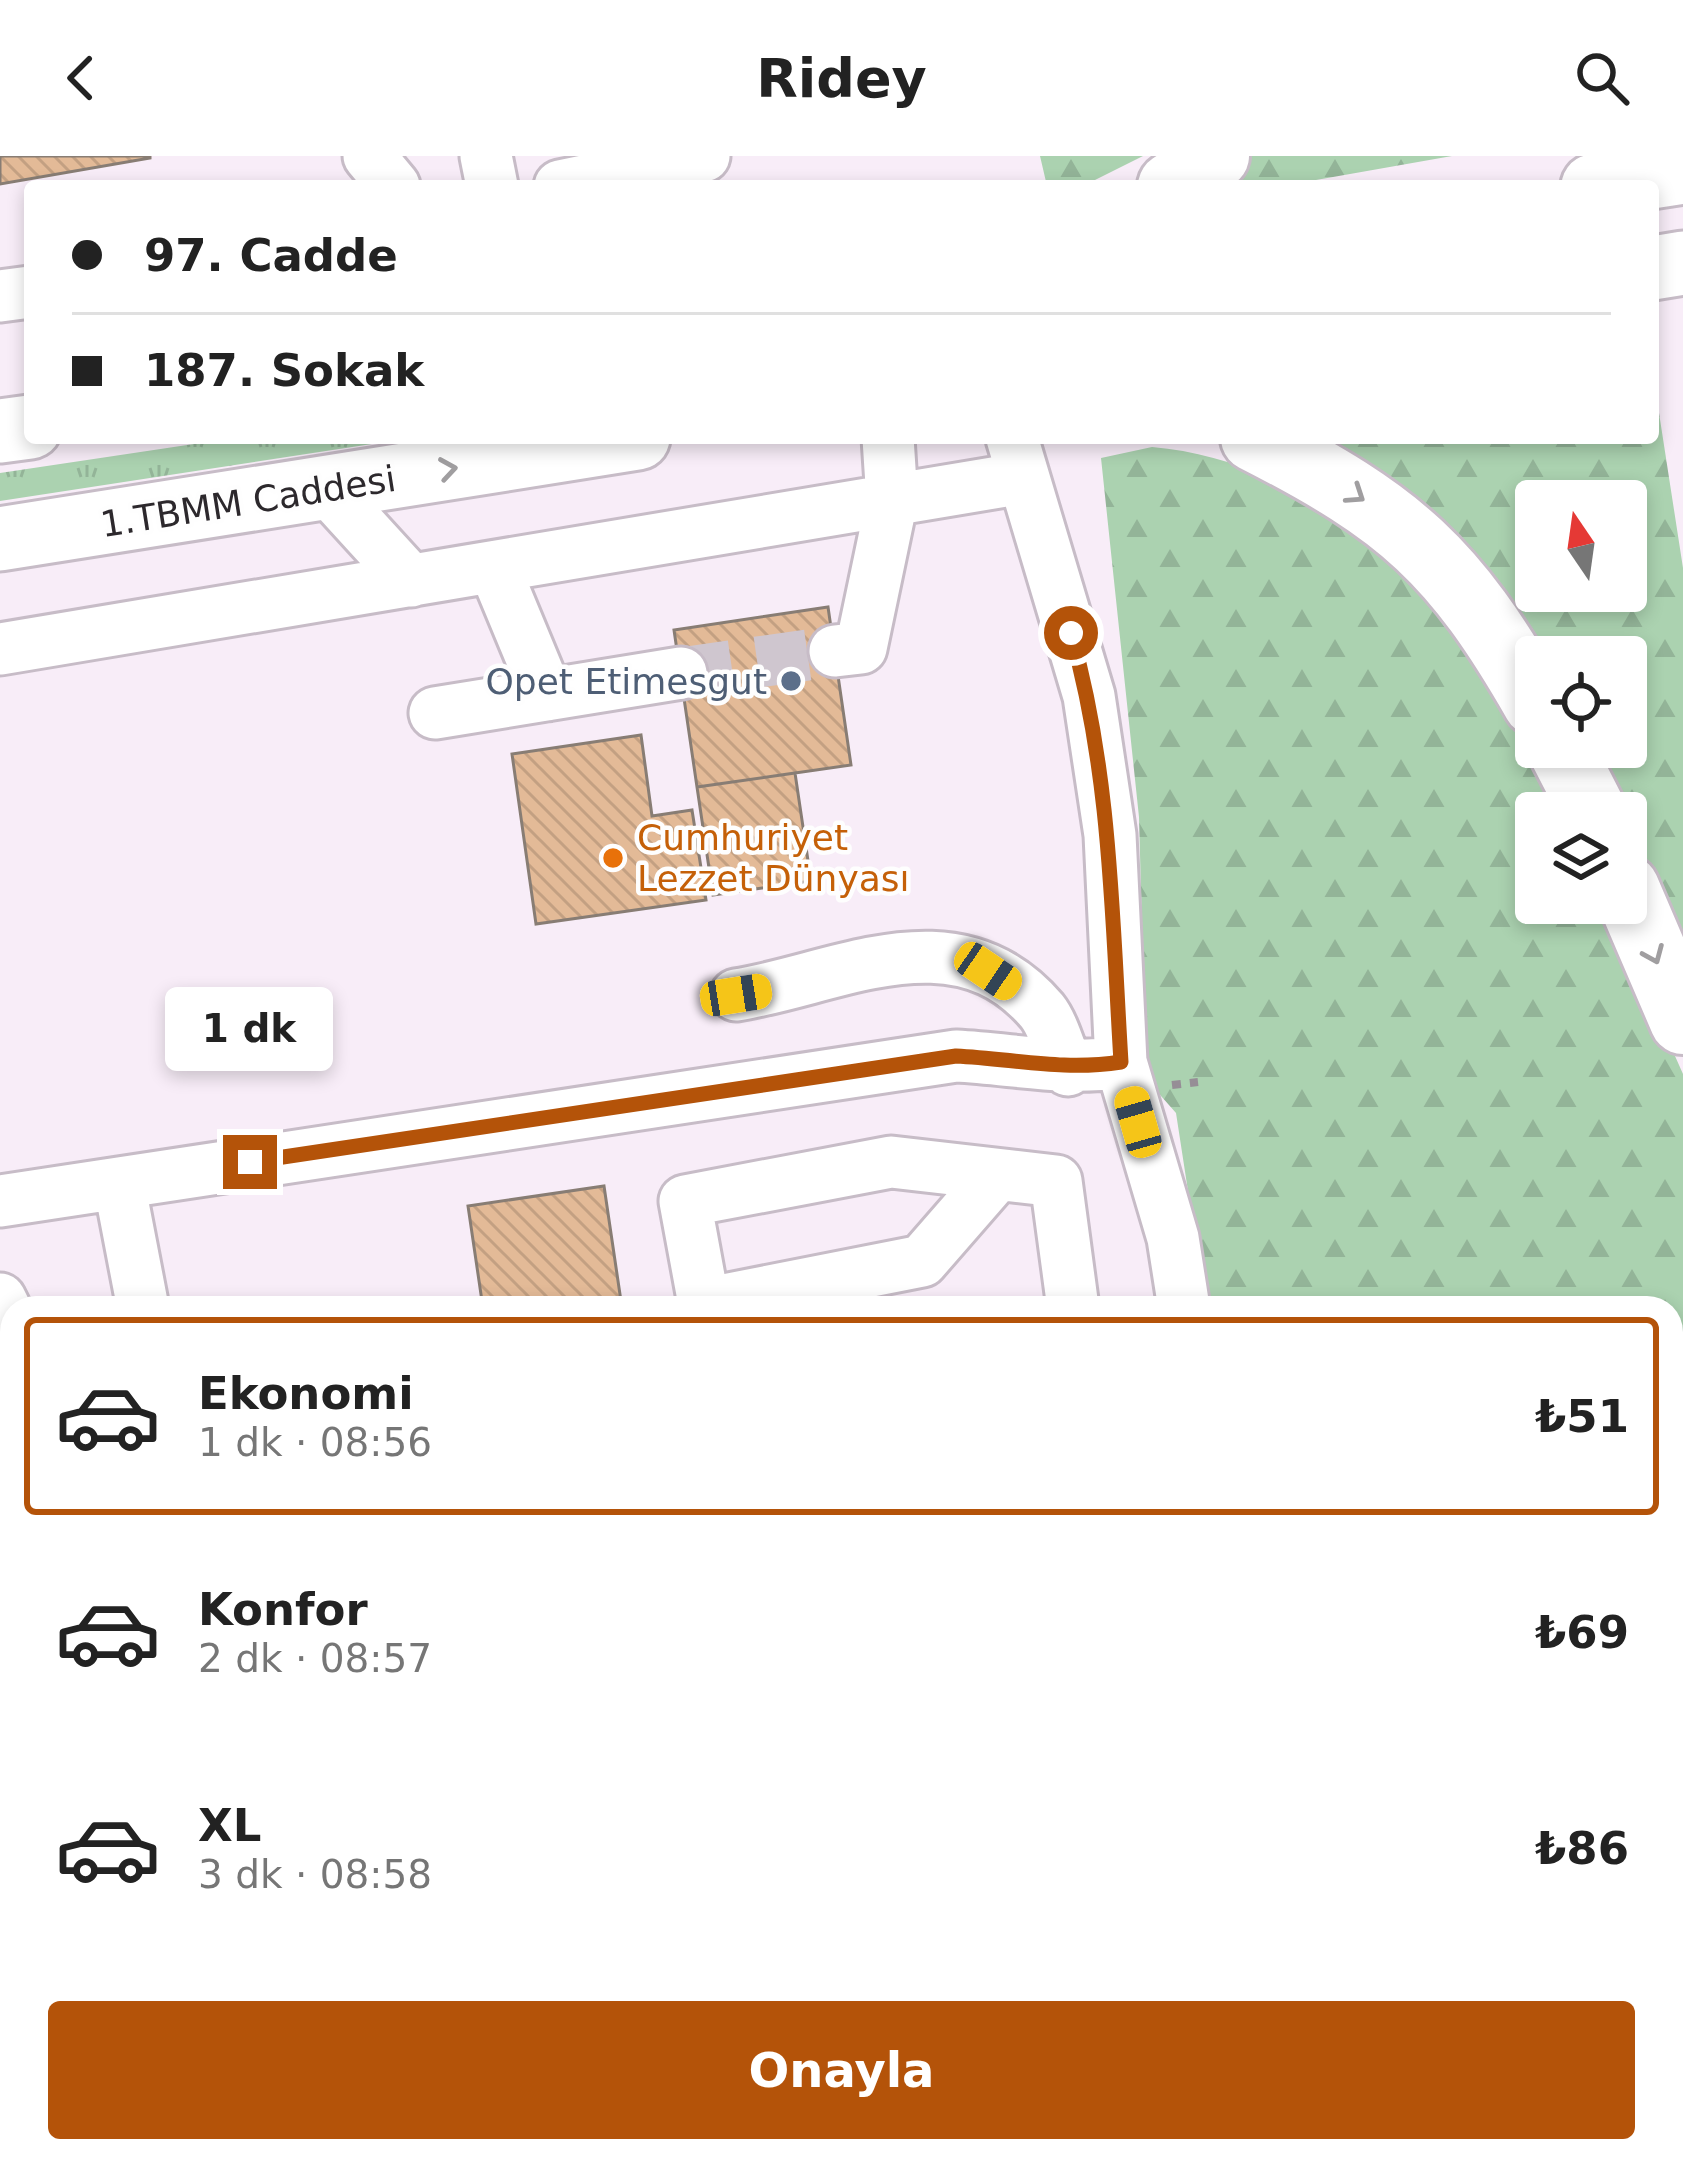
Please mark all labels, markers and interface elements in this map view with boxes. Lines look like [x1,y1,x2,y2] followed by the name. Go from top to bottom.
[48,45,114,111] icon: back
[1569,45,1635,111] icon: search
[756,47,927,110] text: Ridey
[144,229,398,282] text: 97. Cadde
[144,344,424,397] text: 187. Sokak
[438,457,457,483] one-way arrow
[98,458,399,545] street label: 1.TBMM Caddesi
[1515,480,1647,612] north arrow
[1515,480,1647,924] map controls
[1343,481,1365,503] one-way arrow
[1044,606,1098,660] route start
[1515,636,1647,768] button: locate
[485,661,767,702] place label: Opet Etimesgut
[778,668,804,694] marker: Opet Etimesgut
[1515,792,1647,924] button: layers
[637,817,910,899] place label: Cumhuriyet Lezzet Dünyası
[600,845,626,871] marker: Cumhuriyet Lezzet Dünyası
[948,936,1028,1006] car
[1640,943,1664,964] one-way arrow
[698,972,774,1018] car
[166,988,334,1072] callout: 1 dk
[202,1006,296,1051] text: 1 dk
[1111,1082,1165,1162] car
[223,1135,277,1189] route end
[54,1362,162,1470] icon: car
[198,1367,414,1420] text: Ekonomi
[1535,1390,1629,1443] text: ₺51
[198,1420,432,1465] text: 1 dk · 08:56
[54,1578,162,1686] icon: car
[198,1583,368,1636] text: Konfor
[1535,1606,1629,1659] text: ₺69
[198,1636,432,1681] text: 2 dk · 08:57
[54,1794,162,1902] icon: car
[198,1799,261,1852] text: XL
[1535,1822,1629,1875] text: ₺86
[198,1852,432,1897] text: 3 dk · 08:58
[48,2001,1635,2139] button: Onayla

